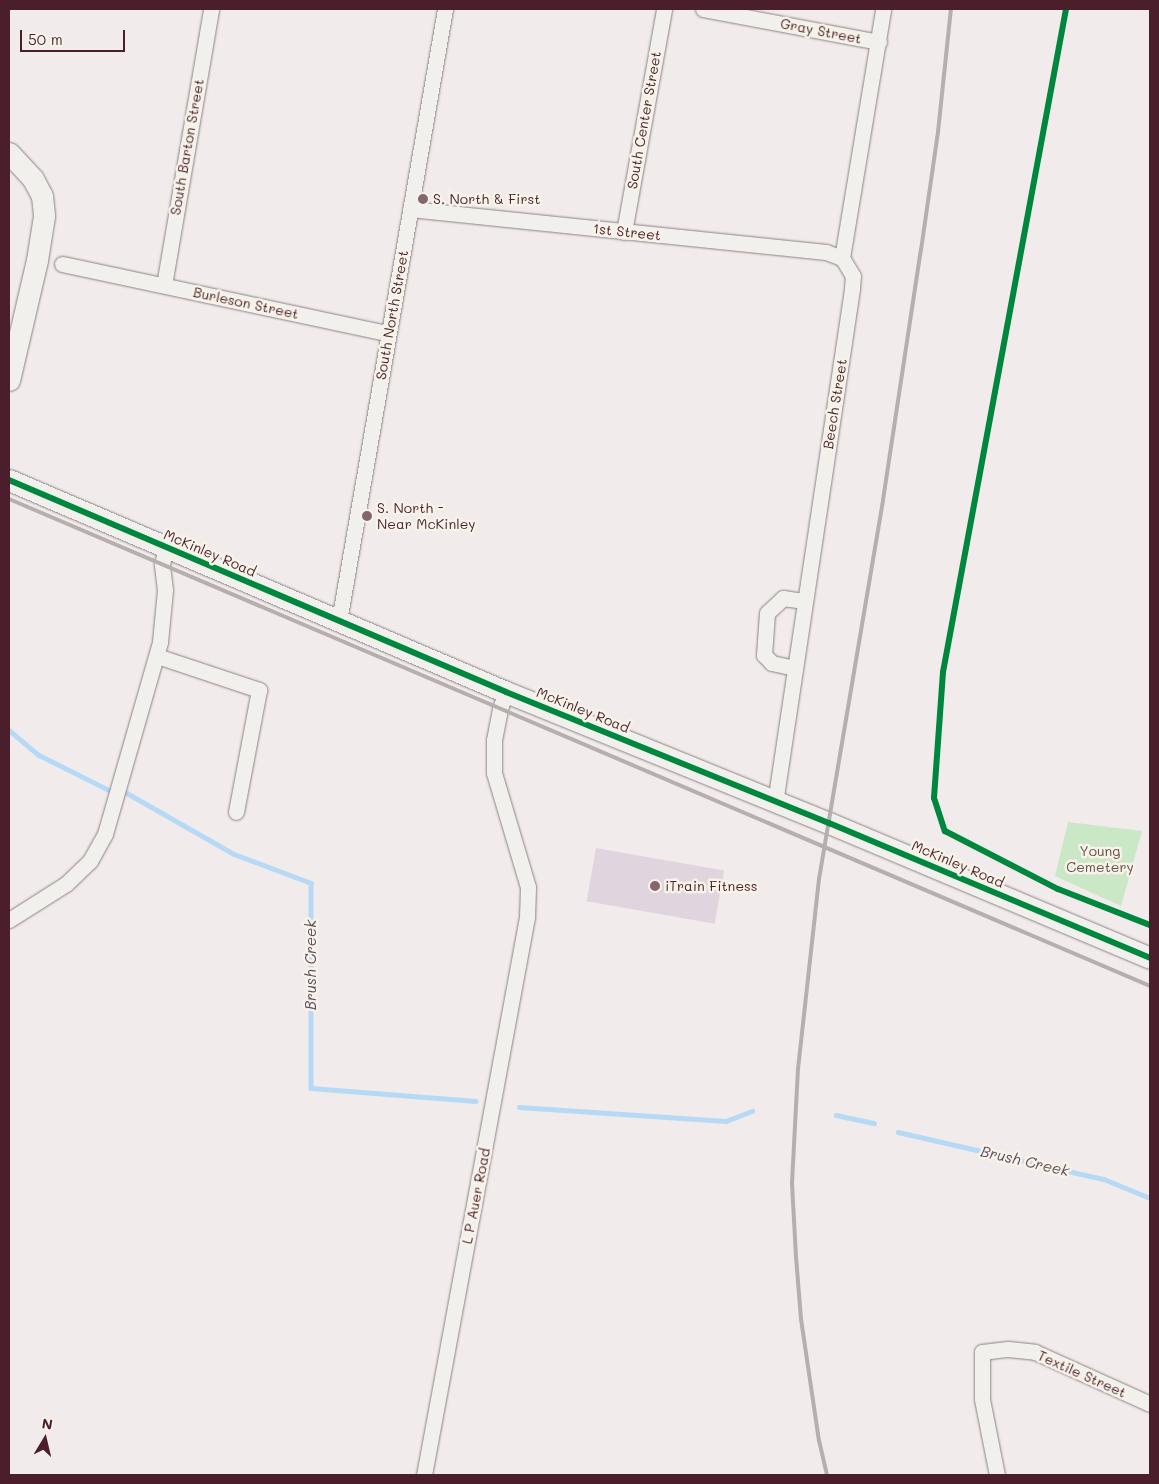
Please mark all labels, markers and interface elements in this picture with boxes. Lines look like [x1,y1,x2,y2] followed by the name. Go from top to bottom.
[779,15,863,47] street label: Gray Street
[22,20,128,52] scale bar
[28,29,63,49] text: 50 m
[624,50,664,190] street label: South Center Street
[167,78,207,216] street label: South Barton Street
[433,191,540,207] place label: S. North & First
[417,193,429,205] marker: S. North & First
[592,220,662,244] street label: 1st Street
[372,249,412,381] street label: South North Street
[192,284,300,322] street label: Burleson Street
[820,358,850,450] street label: Beech Street
[377,500,476,532] place label: S. North - Near McKinley
[361,510,373,522] marker: S. North - Near McKinley
[161,526,259,580] street label: McKinley Road
[534,684,632,736] street label: McKinley Road
[909,837,1007,891] street label: McKinley Road
[1066,843,1134,876] park label: Young Cemetery
[665,878,758,894] place label: iTrain Fitness
[649,880,661,892] marker: iTrain Fitness
[302,920,320,1010] water label: Brush Creek
[979,1142,1071,1180] water label: Brush Creek
[458,1147,494,1245] street label: L P Auer Road
[1035,1347,1129,1401] street label: Textile Street
[41,1413,54,1434] text: N
[20,1414,70,1464] north arrow

